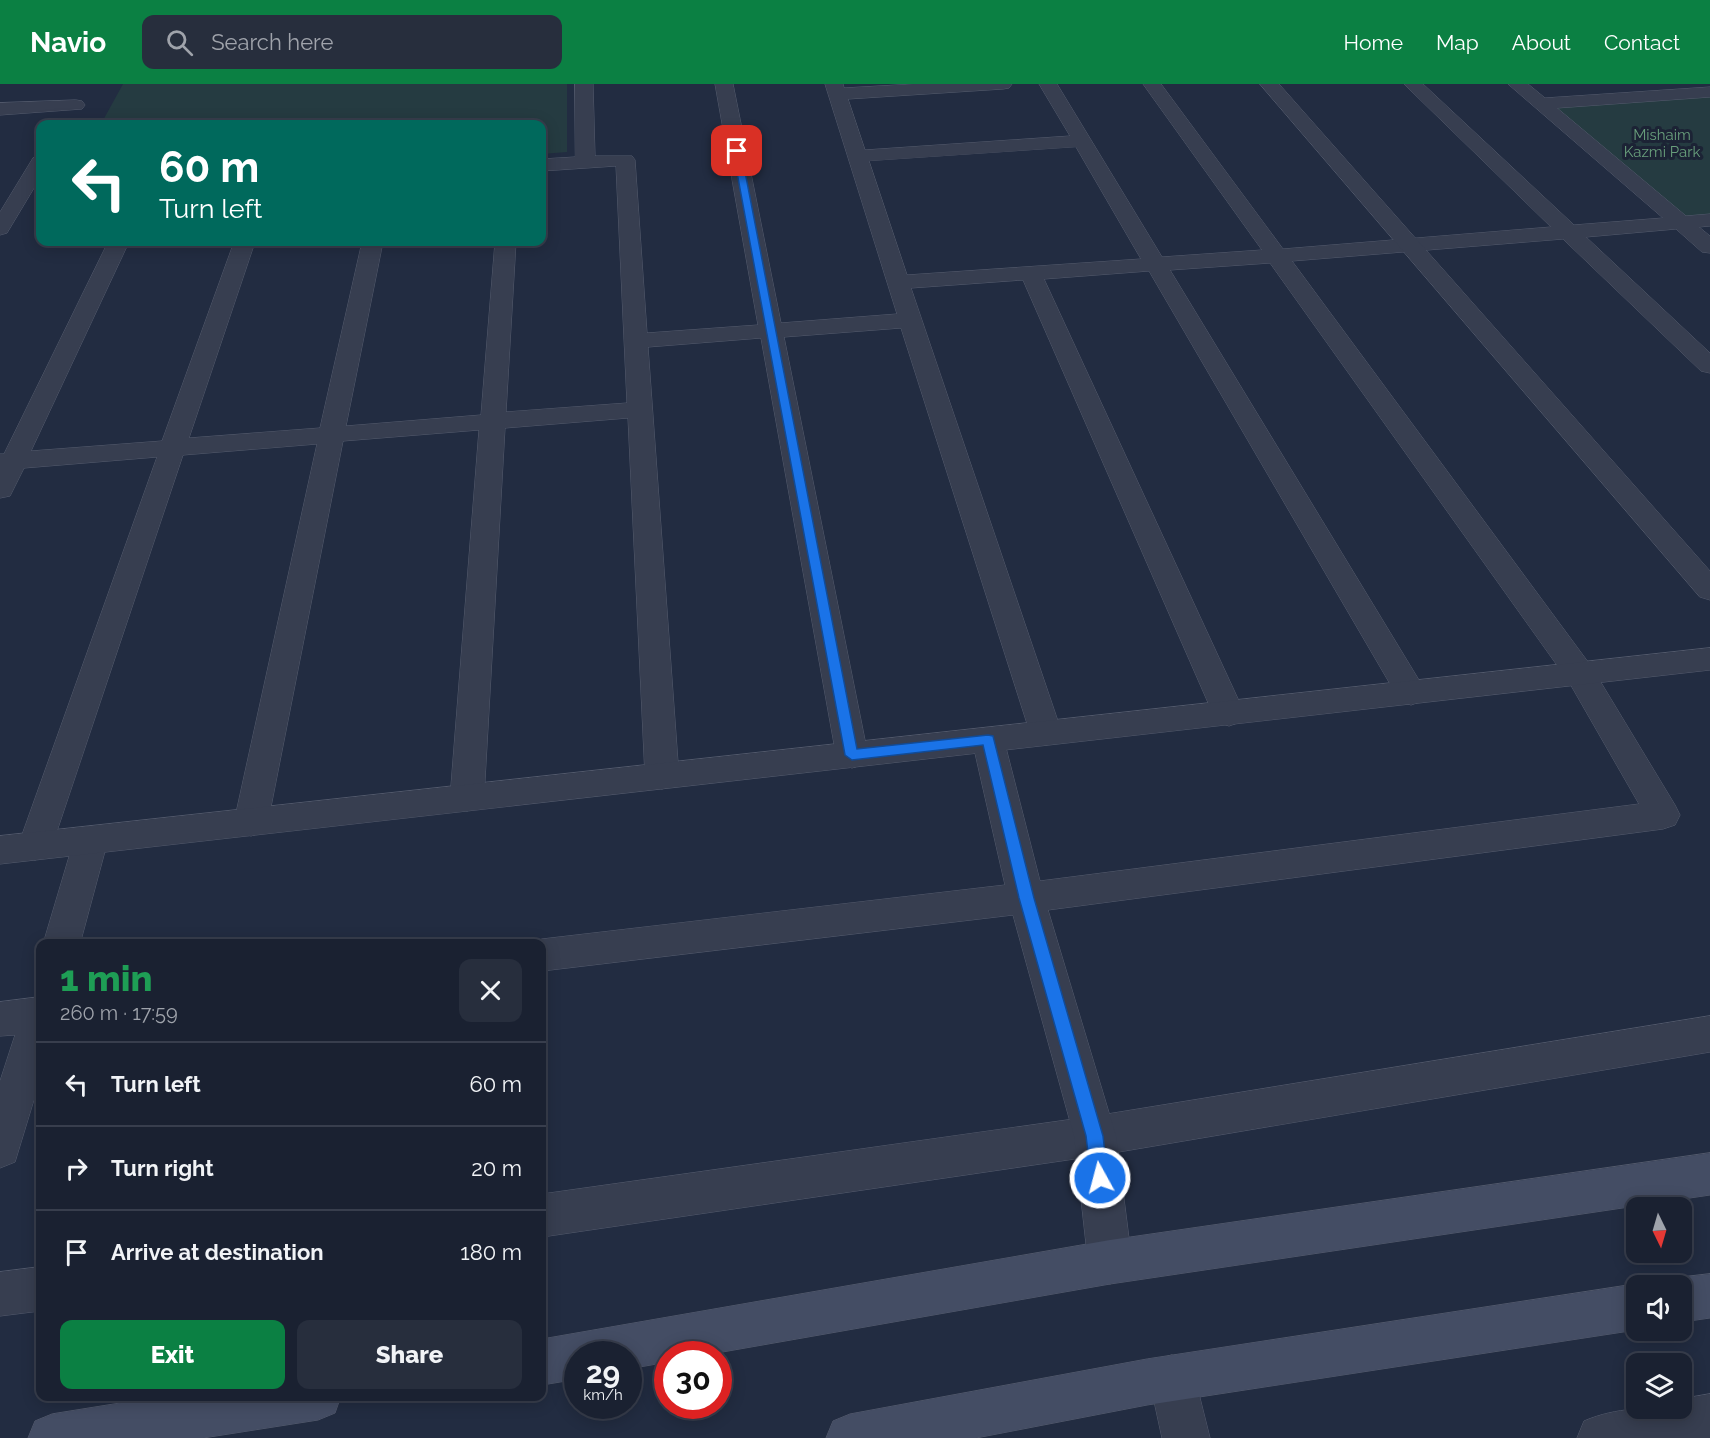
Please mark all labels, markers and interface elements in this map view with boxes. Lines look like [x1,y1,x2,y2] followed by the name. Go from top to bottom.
[142,15,562,69] search box
[30,26,106,59] text: Navio
[163,26,196,59] icon: search
[211,29,333,55] text: Search here
[1344,30,1403,55] text: Home
[1436,30,1479,55] text: Map
[1512,30,1571,55] text: About
[1604,30,1680,55] text: Contact
[711,125,762,176] pin
[1624,126,1700,161] park label: Mishaim Kazmi Park
[720,134,753,167] icon: arrive
[159,143,259,192] text: 60 m
[60,144,138,222] icon: left
[159,193,262,224] text: Turn left
[60,957,152,999] text: 1 min
[459,959,522,1022] button: close
[60,1001,178,1025] text: 260 m · 17:59
[60,1068,93,1101] icon: left
[111,1071,201,1097] text: Turn left
[469,1071,522,1097] text: 60 m
[1068,1146,1132,1210] position arrow
[60,1152,93,1185] icon: right
[111,1155,214,1181] text: Turn right
[471,1155,522,1181] text: 20 m
[1626,1197,1692,1263] north arrow
[1626,1197,1692,1419] map controls
[60,1236,93,1269] icon: arrive
[111,1239,324,1265] text: Arrive at destination
[460,1239,522,1265] text: 180 m
[1626,1275,1692,1341] button: sound
[60,1320,285,1389] button: Exit
[297,1320,522,1389] button: Share
[654,1341,732,1419] speed limit sign: 30
[1626,1353,1692,1419] button: layers
[586,1355,620,1390] text: 29
[583,1386,623,1404] text: km/h

